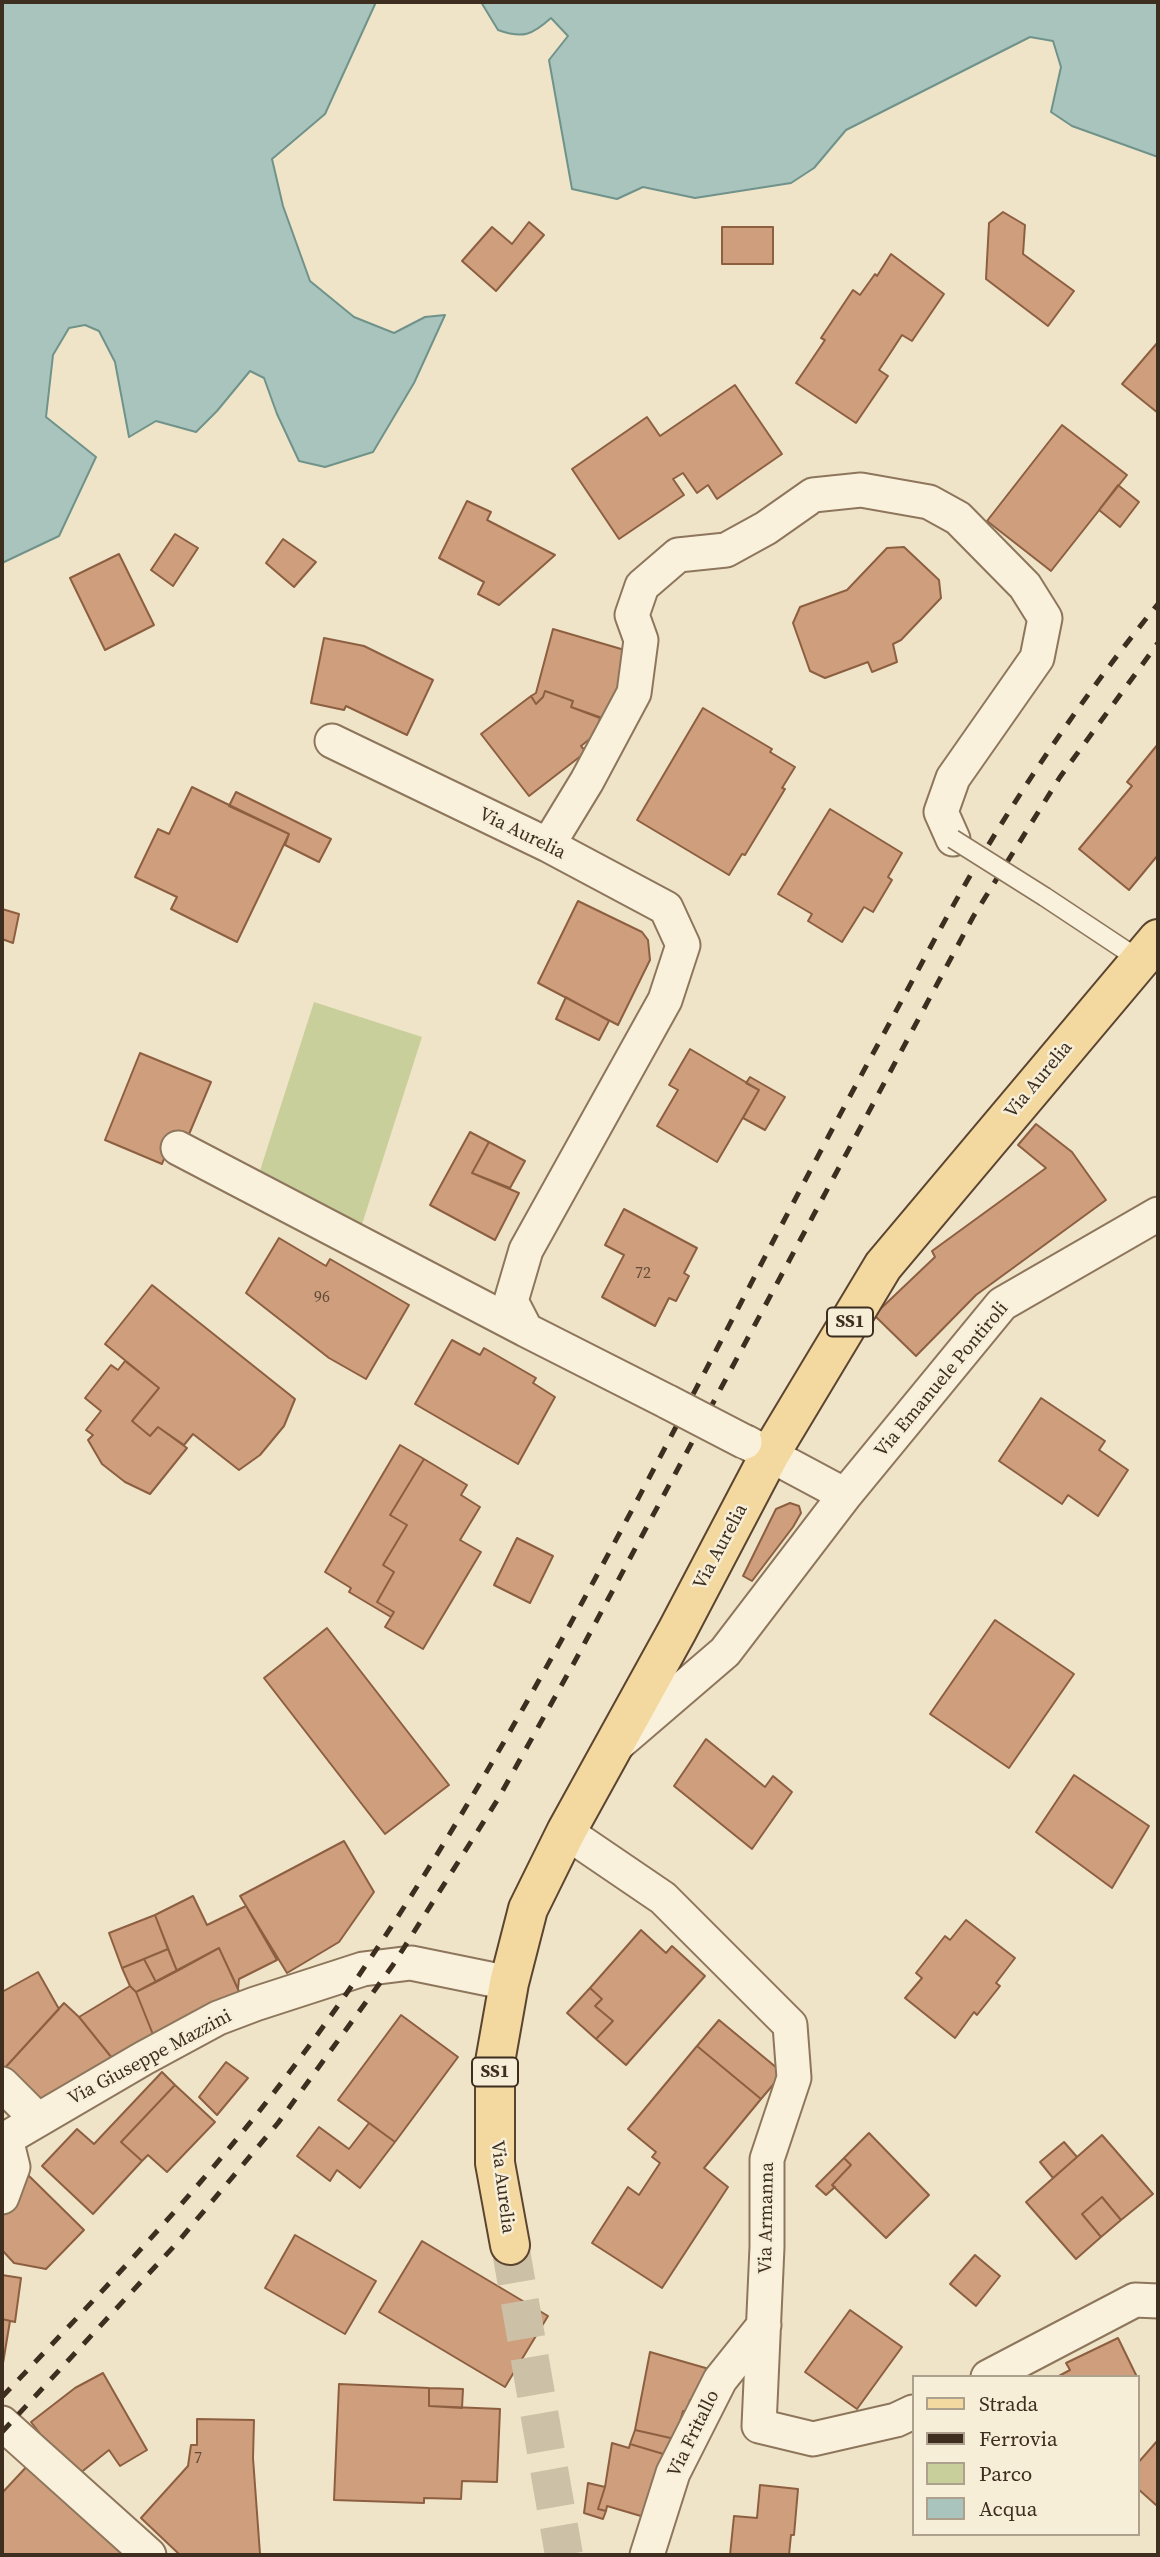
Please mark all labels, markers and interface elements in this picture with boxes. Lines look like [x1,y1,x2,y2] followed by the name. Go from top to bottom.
[475,803,569,865] street label: Via Aurelia
[1000,1037,1078,1123] street label: Via Aurelia
[635,1264,651,1284] house number: 72
[314,1288,330,1308] house number: 96
[870,1298,1014,1462] street label: Via Emanuele Pontiroli
[827,1308,873,1336] road number: SS1
[689,1500,753,1594] street label: Via Aurelia
[64,2005,236,2111] street label: Via Giuseppe Mazzini
[472,2058,518,2086] road number: SS1
[485,2139,519,2235] street label: Via Aurelia
[755,2162,779,2274] street label: Via Armanna
[912,2375,1139,2536] legend
[663,2387,725,2481] street label: Via Fritallo
[979,2389,1038,2418] text: Strada
[979,2424,1058,2453] text: Ferrovia
[194,2449,202,2469] house number: 7
[979,2459,1032,2488] text: Parco
[979,2494,1037,2523] text: Acqua

